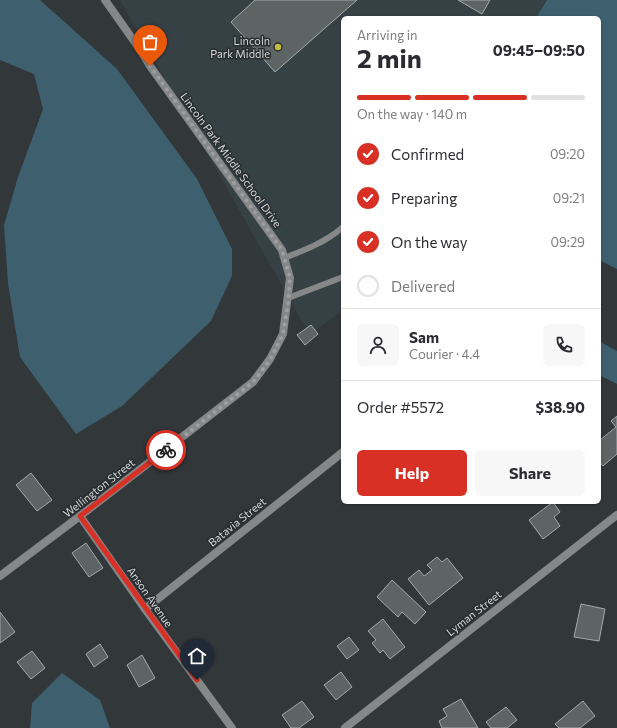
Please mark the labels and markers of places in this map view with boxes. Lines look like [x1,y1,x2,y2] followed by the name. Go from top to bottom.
[133,25,167,66] pin
[210,34,270,60] place label: Lincoln Park Middle
[273,42,283,52] marker: Lincoln Park Middle
[180,639,214,680] pin

